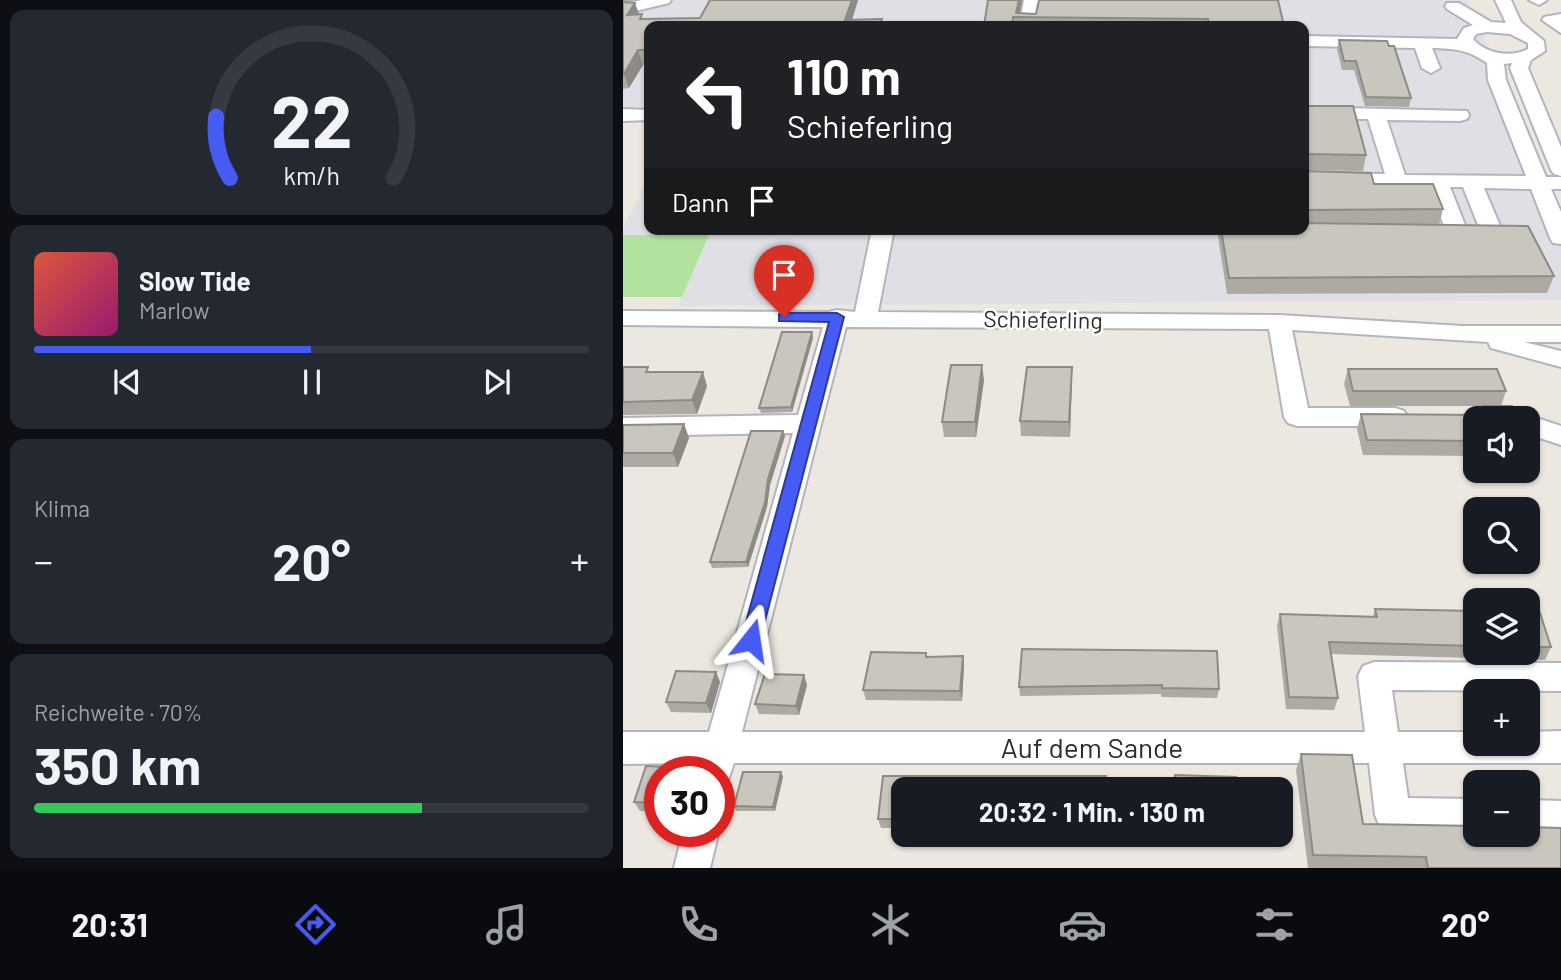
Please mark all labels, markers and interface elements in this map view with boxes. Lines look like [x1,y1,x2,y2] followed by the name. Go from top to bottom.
[787,46,901,105] text: 110 m
[672,49,763,140] icon: left
[271,76,352,164] text: 22
[787,106,953,144] text: Schieferling
[283,160,340,190] text: km/h
[743,182,781,220] icon: arrive
[672,186,729,217] text: Dann
[754,245,814,317] pin
[765,256,803,294] icon: arrive
[139,265,251,296] text: Slow Tide
[139,296,210,324] text: Marlow
[983,304,1103,334] street label: Schieferling
[108,363,146,401] icon: previous
[293,363,331,401] icon: pause
[478,363,516,401] icon: next
[1463,406,1540,847] map controls
[1463,406,1540,483] button: sound
[34,494,90,522] text: Klima
[1463,497,1540,574] button: search
[272,529,351,591] text: 20°
[34,537,53,583] text: −
[570,537,589,583] text: +
[1463,588,1540,665] button: layers
[714,603,788,677] position arrow
[1463,679,1540,756] button: +
[34,698,202,726] text: Reichweite · 70%
[1001,730,1183,764] street label: Auf dem Sande
[34,733,201,795] text: 350 km
[644,756,735,847] speed limit sign: 30
[1463,770,1540,847] button: −
[979,796,1205,827] text: 20:32 · 1 Min. · 130 m
[291,900,340,949] icon: directions
[482,900,531,949] icon: music
[674,900,723,949] icon: phone
[866,900,915,949] icon: climate
[1058,900,1107,949] icon: car
[1250,900,1299,949] icon: filters
[71,905,148,943] text: 20:31
[1441,905,1490,943] text: 20°

